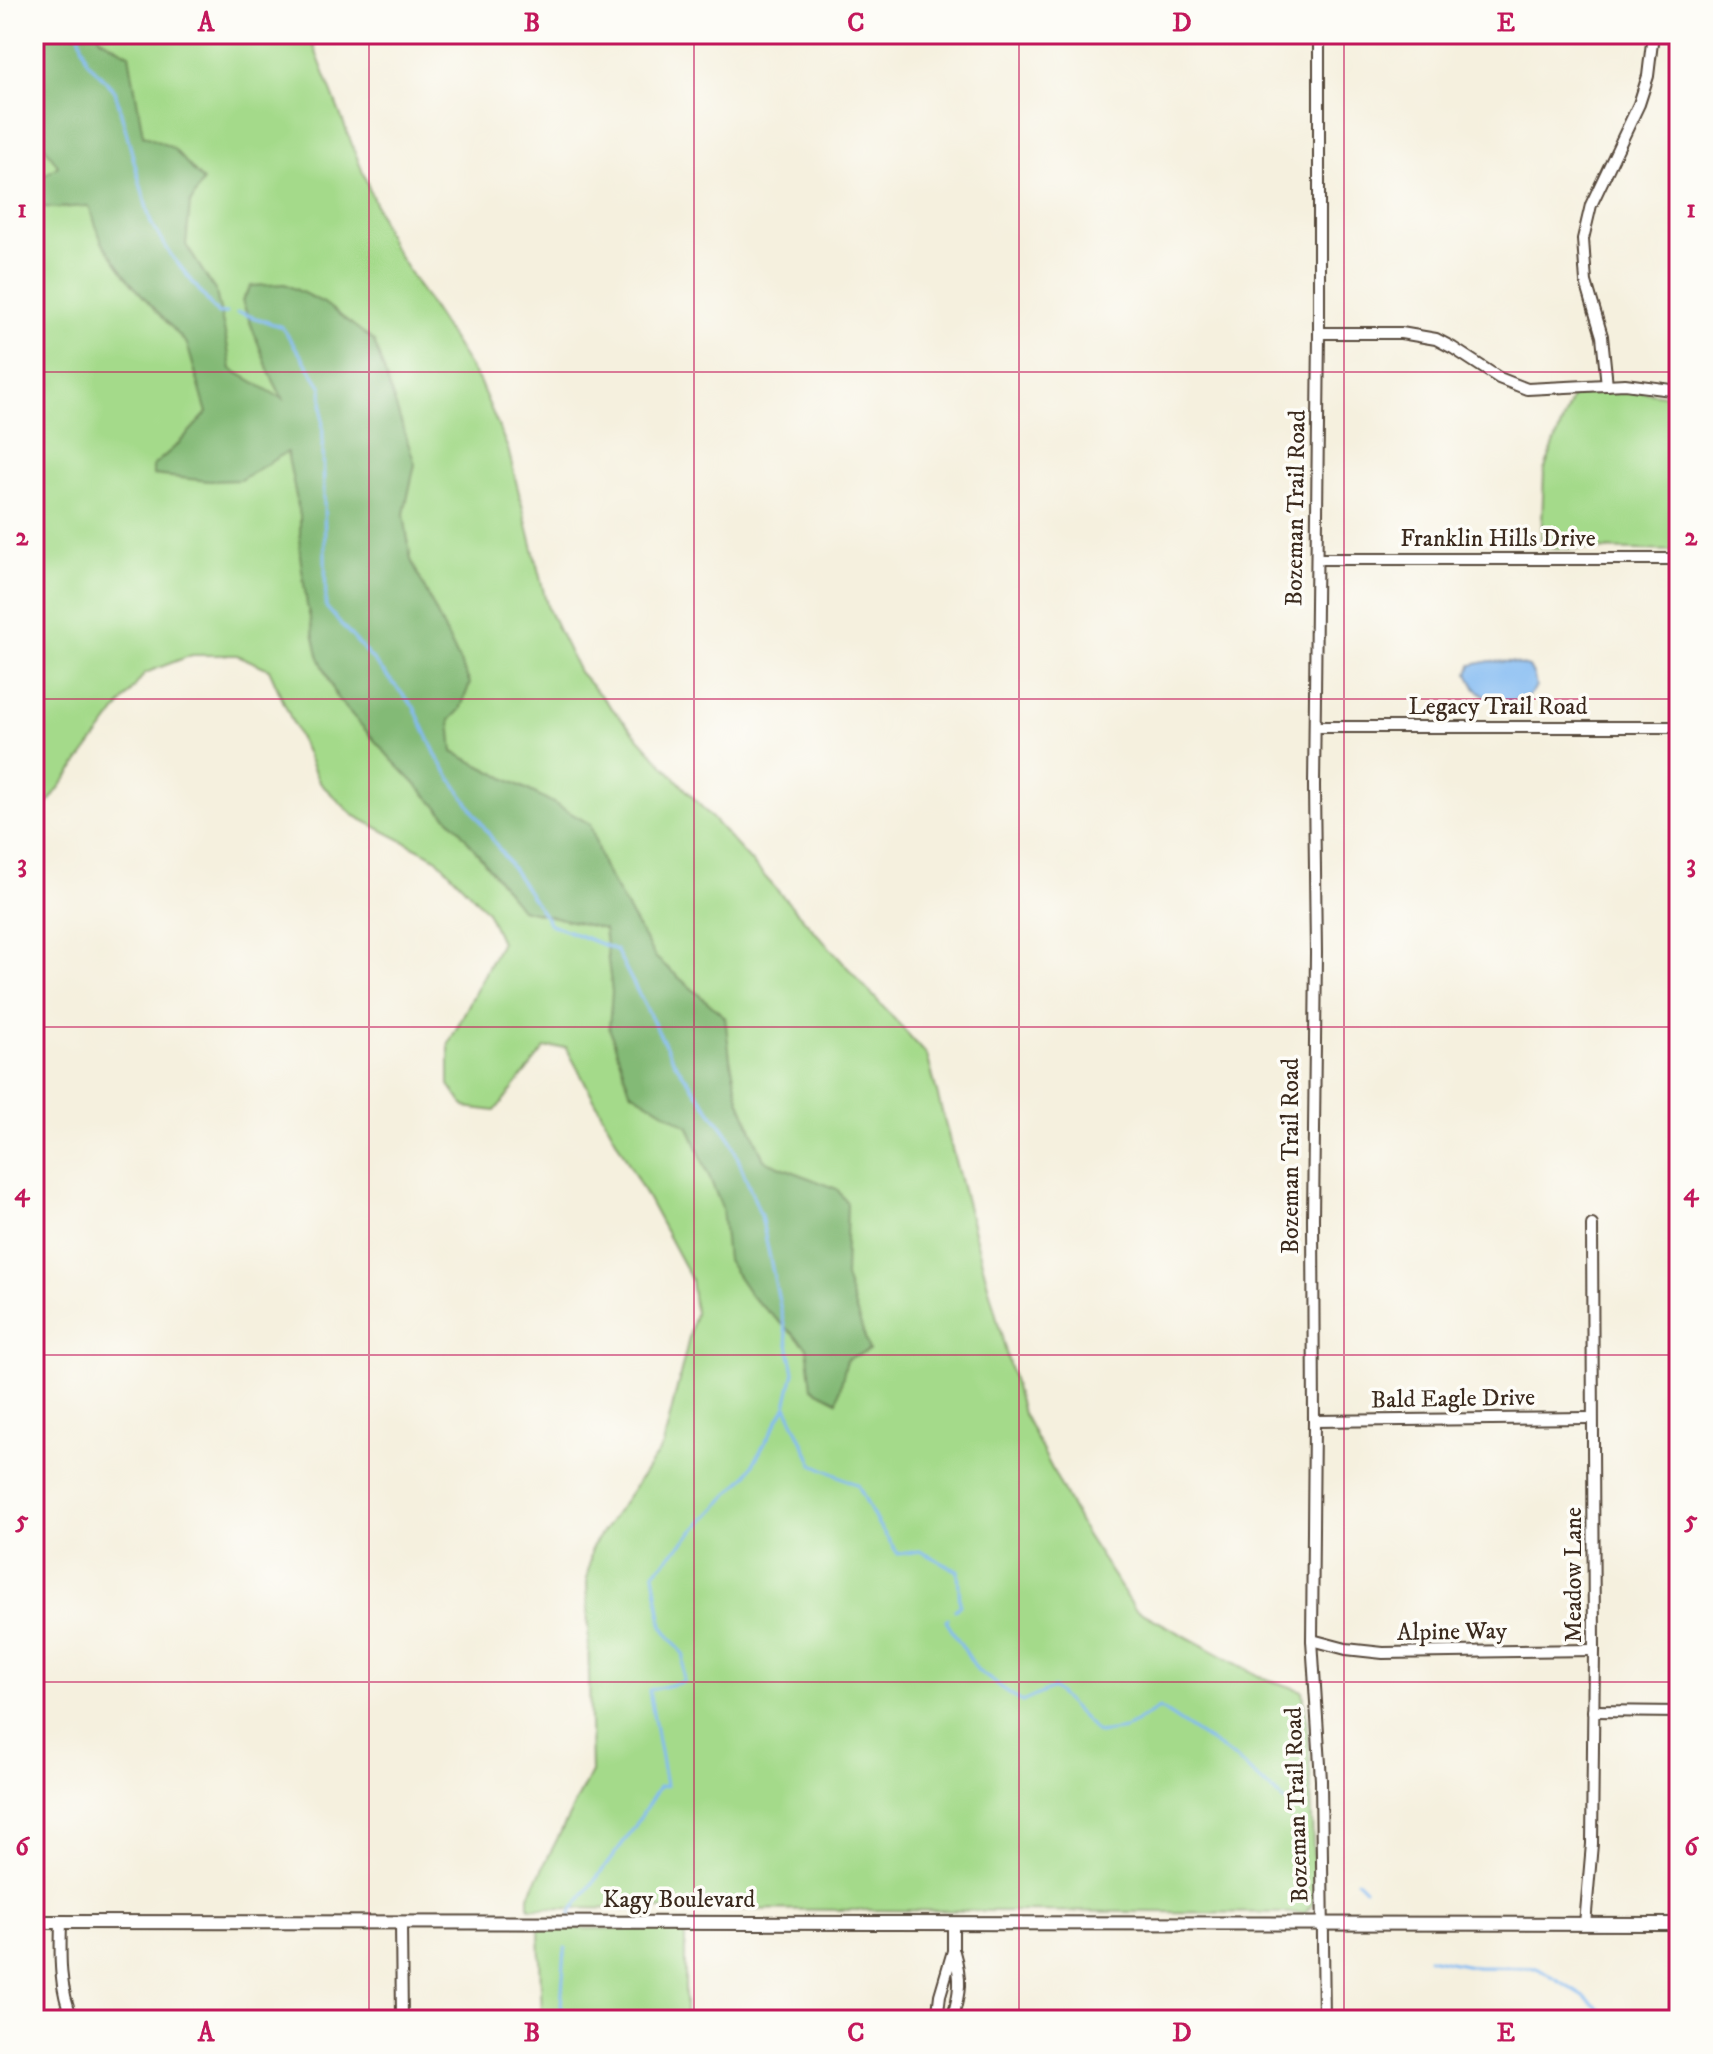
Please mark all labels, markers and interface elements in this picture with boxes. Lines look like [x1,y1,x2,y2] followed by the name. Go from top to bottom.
[197,7,216,40] text: A
[524,7,540,40] text: B
[847,7,865,40] text: C
[1172,7,1192,40] text: D
[1497,7,1515,40] text: E
[17,193,27,226] text: 1
[1686,193,1696,226] text: 1
[1279,410,1313,606] street label: Bozeman Trail Road
[16,521,30,554] text: 2
[1685,521,1699,554] text: 2
[1400,524,1596,554] street label: Franklin Hills Drive
[1408,692,1588,722] street label: Legacy Trail Road
[17,848,27,881] text: 3
[1686,848,1696,881] text: 3
[1276,1058,1306,1254] street label: Bozeman Trail Road
[15,1176,31,1209] text: 4
[1684,1176,1700,1209] text: 4
[1371,1383,1535,1415] street label: Bald Eagle Drive
[15,1504,29,1537] text: 5
[1684,1504,1698,1537] text: 5
[1559,1507,1589,1643] street label: Meadow Lane
[1397,1616,1508,1648] street label: Alpine Way
[1279,1706,1315,1904] street label: Bozeman Trail Road
[15,1831,30,1864] text: 6
[1684,1831,1699,1864] text: 6
[603,1885,755,1915] street label: Kagy Boulevard
[197,2017,216,2050] text: A
[524,2017,540,2050] text: B
[847,2017,865,2050] text: C
[1172,2017,1192,2050] text: D
[1497,2017,1515,2050] text: E

